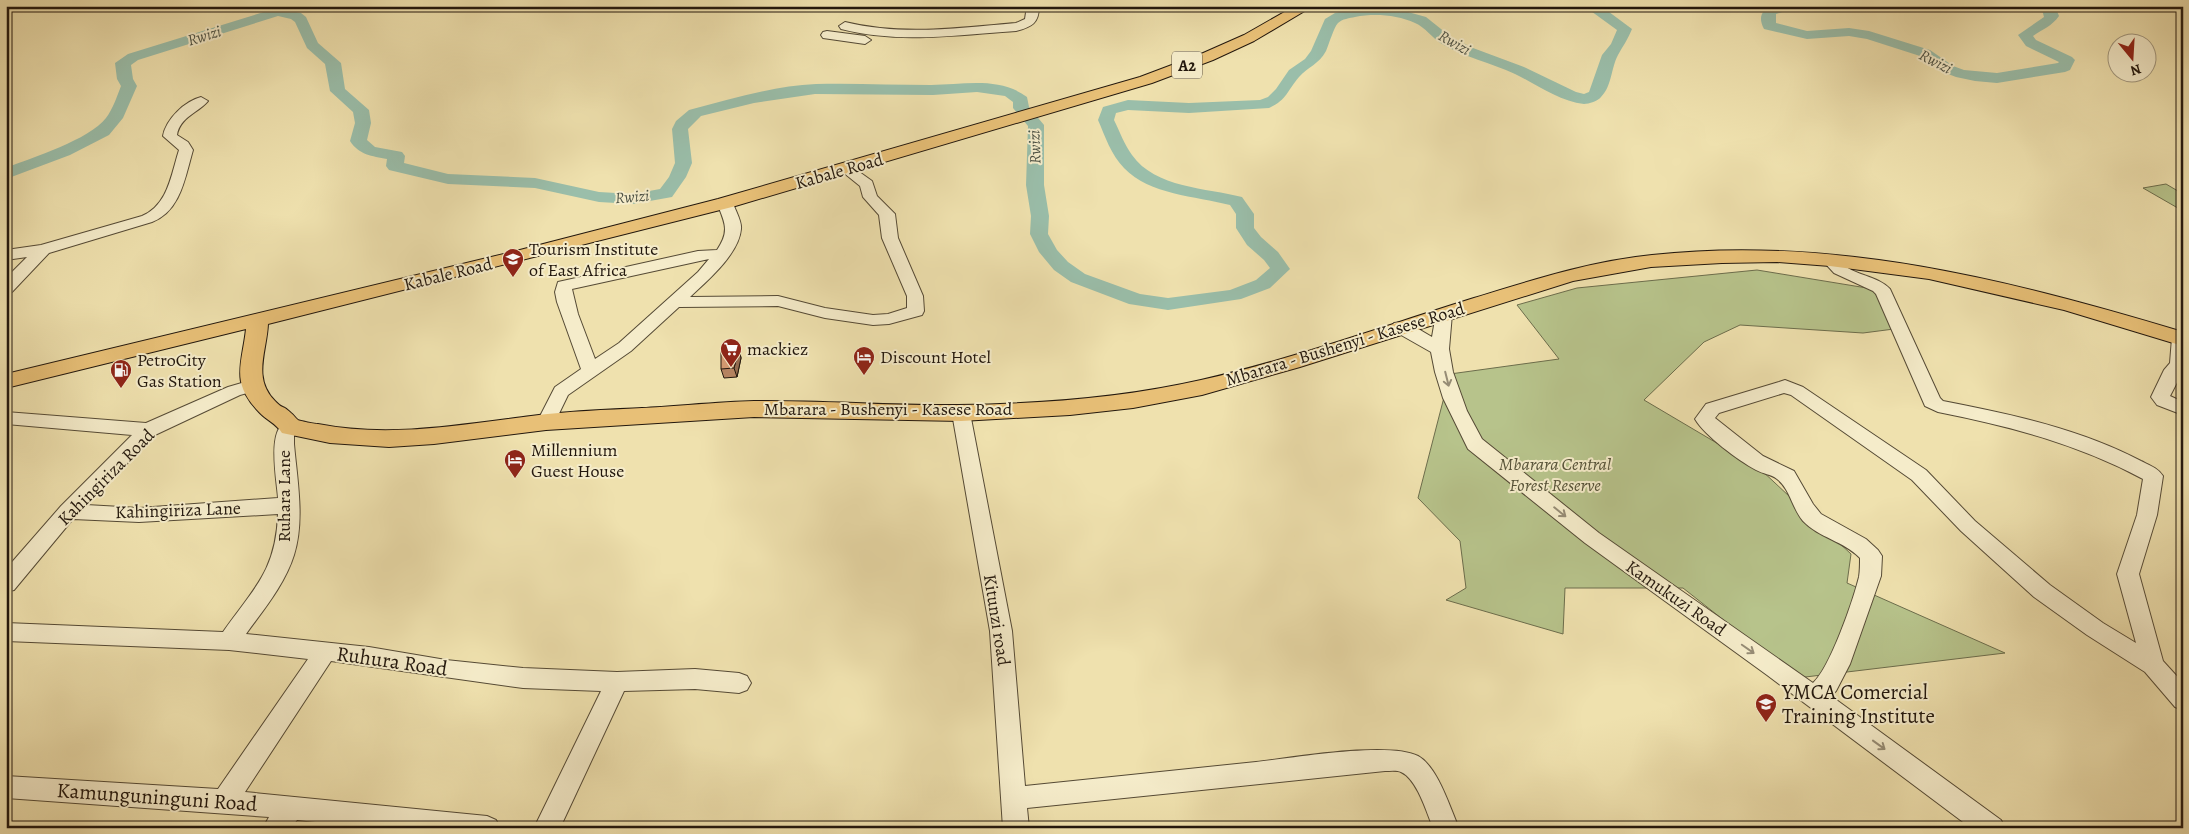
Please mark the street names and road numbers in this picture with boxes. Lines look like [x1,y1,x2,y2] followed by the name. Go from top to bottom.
[1172,52,1202,78] road number: A2
[792,147,886,195] street label: Kabale Road
[401,251,495,297] street label: Kabale Road
[1223,296,1468,392] street label: Mbarara - Bushenyi - Kasese Road
[764,397,1013,421] street label: Mbarara - Bushenyi - Kasese Road
[52,423,160,531] street label: Kahingiriza Road
[272,450,296,542] street label: Ruhara Lane
[115,496,241,524] street label: Kahingiriza Lane
[1621,555,1731,642] street label: Kamukuzi Road
[978,572,1016,668] street label: Kitunzi road
[335,639,450,683] street label: Ruhura Road
[56,776,259,818] street label: Kamunguninguni Road

